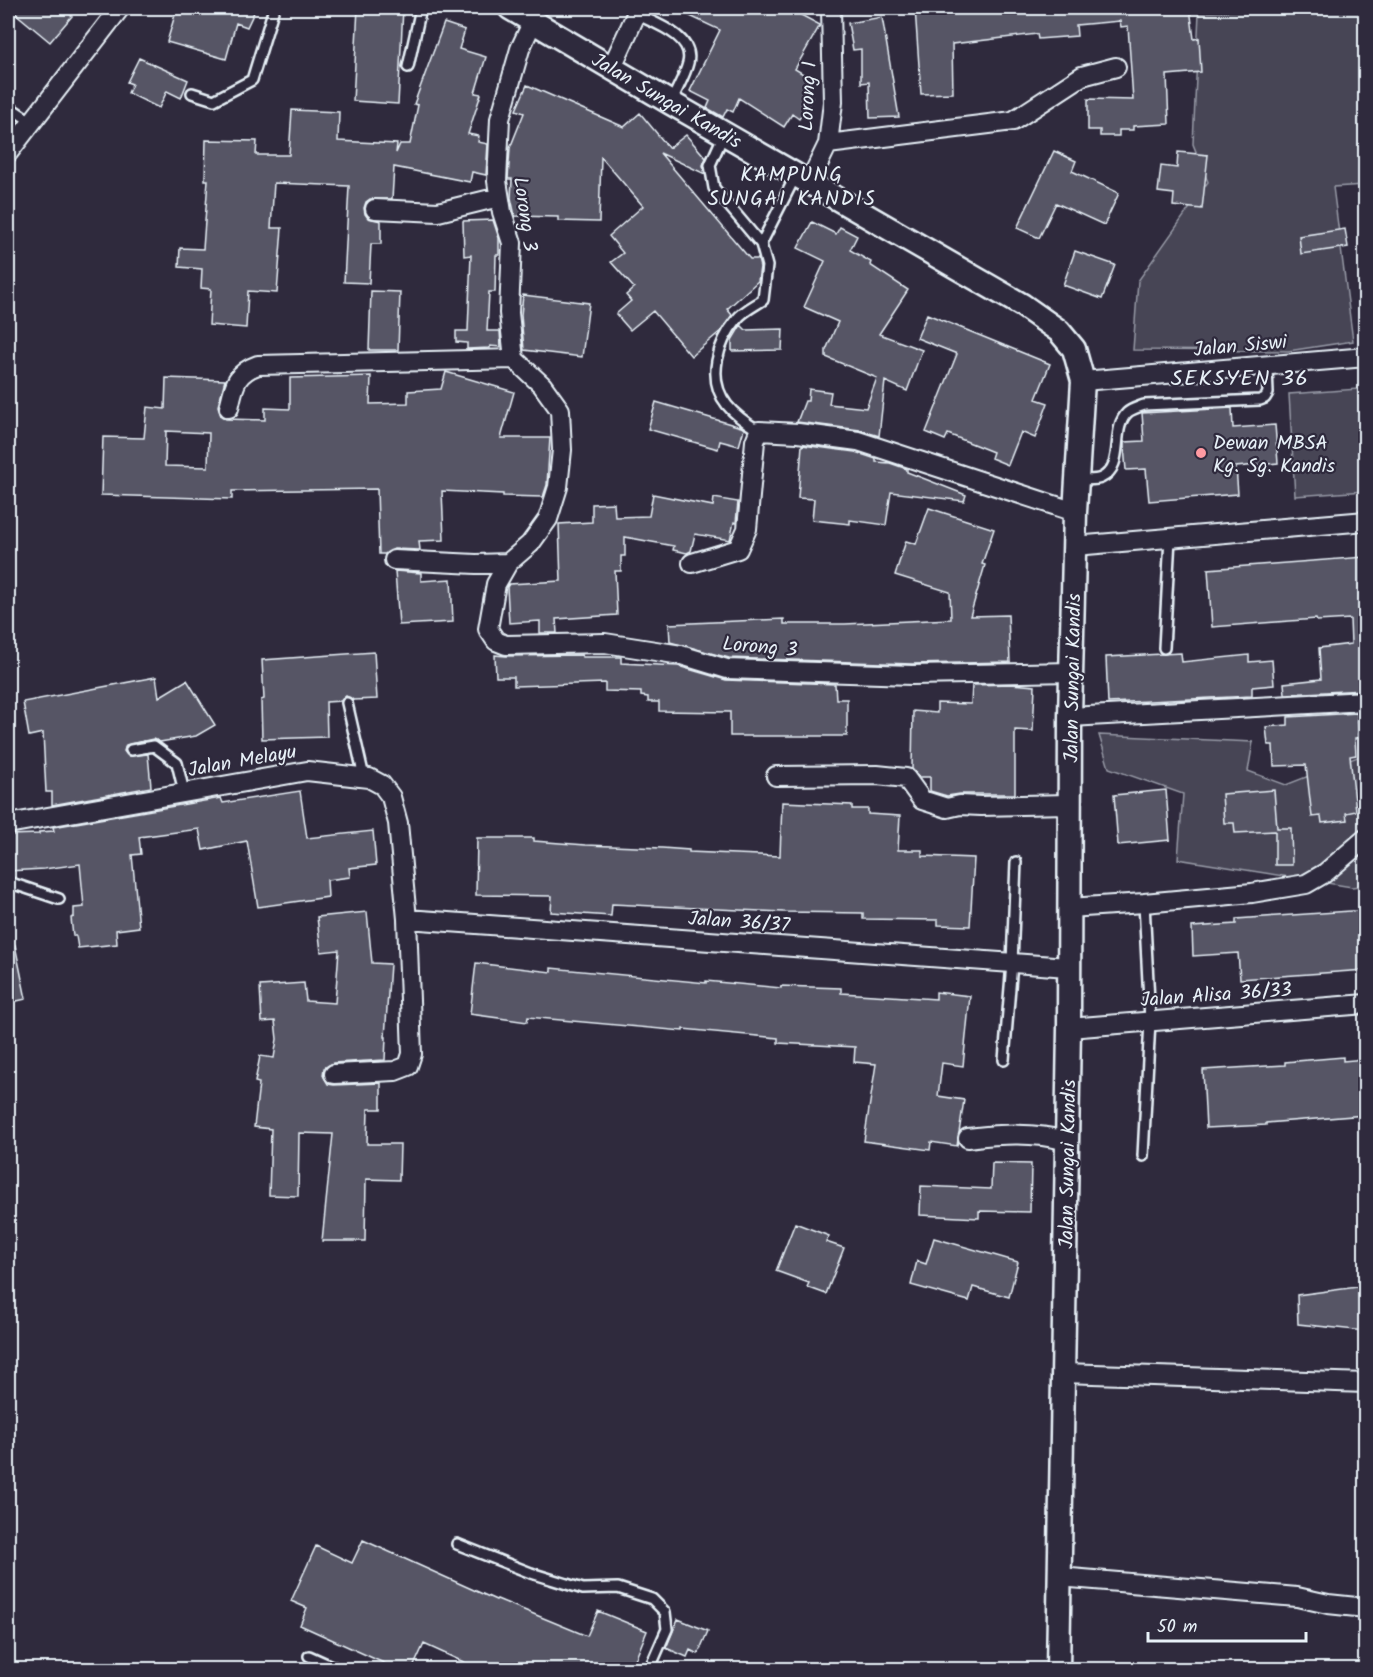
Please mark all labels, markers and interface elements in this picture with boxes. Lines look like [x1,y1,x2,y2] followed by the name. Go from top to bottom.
[585,45,748,159] street label: Jalan Sungai Kandis
[791,60,827,132] street label: Lorong 1
[708,159,876,216] district label: KAMPUNG SUNGAI KANDIS
[503,175,545,254] street label: Lorong 3
[1192,327,1290,367] street label: Jalan Siswi
[1171,362,1309,397] district label: SEKSYEN 36
[1213,428,1336,483] place label: Dewan MBSA Kg. Sg. Kandis
[1194,446,1208,460] marker: Dewan MBSA Kg. Sg. Kandis
[1057,593,1091,763] street label: Jalan Sungai Kandis
[721,629,799,667] street label: Lorong 3
[186,737,300,787] street label: Jalan Melayu
[687,903,792,943] street label: Jalan 36/37
[1139,975,1293,1017] street label: Jalan Alisa 36/33
[1052,1079,1086,1249] street label: Jalan Sungai Kandis
[1148,1605,1306,1643] scale bar
[1157,1613,1197,1642] text: 50 m

